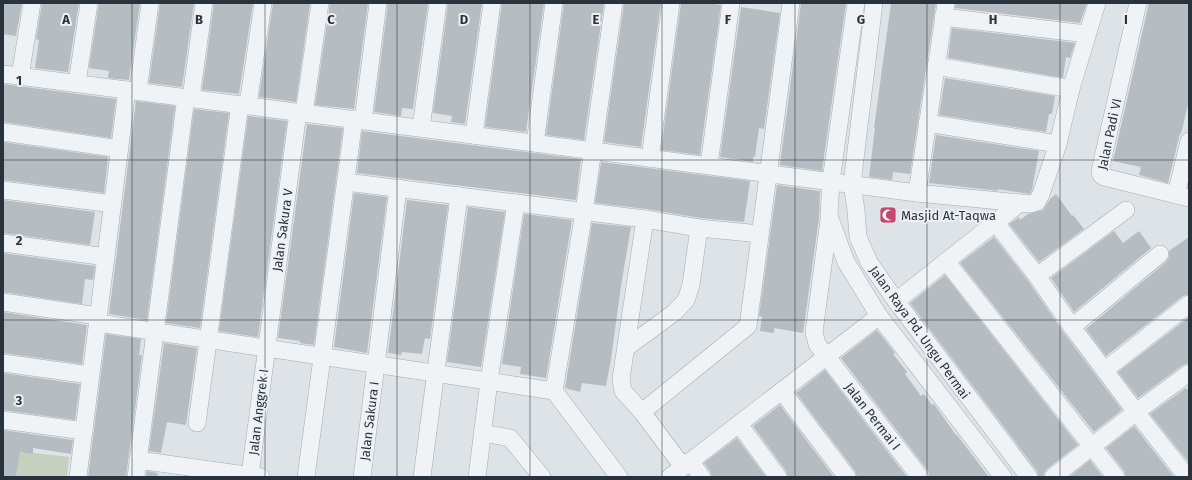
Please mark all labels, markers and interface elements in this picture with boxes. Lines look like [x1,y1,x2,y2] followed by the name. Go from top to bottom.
[61,12,70,27] text: A
[195,12,203,27] text: B
[327,12,335,27] text: C
[460,12,469,27] text: D
[593,12,600,27] text: E
[725,12,732,27] text: F
[857,12,865,27] text: G
[989,12,997,27] text: H
[1124,12,1128,27] text: I
[16,73,22,88] text: 1
[1095,97,1124,171] street label: Jalan Padi VI
[269,187,296,272] street label: Jalan Sakura V
[878,205,898,225] mosque icon: Masjid At-Taqwa
[901,208,996,223] place label: Masjid At-Taqwa
[16,233,23,248] text: 2
[866,263,973,402] street label: Jalan Raya Pd. Ungu Permai
[246,368,271,456] street label: Jalan Anggrek I
[357,380,382,462] street label: Jalan Sakura I
[842,380,904,453] street label: Jalan Permai I
[15,393,23,408] text: 3

